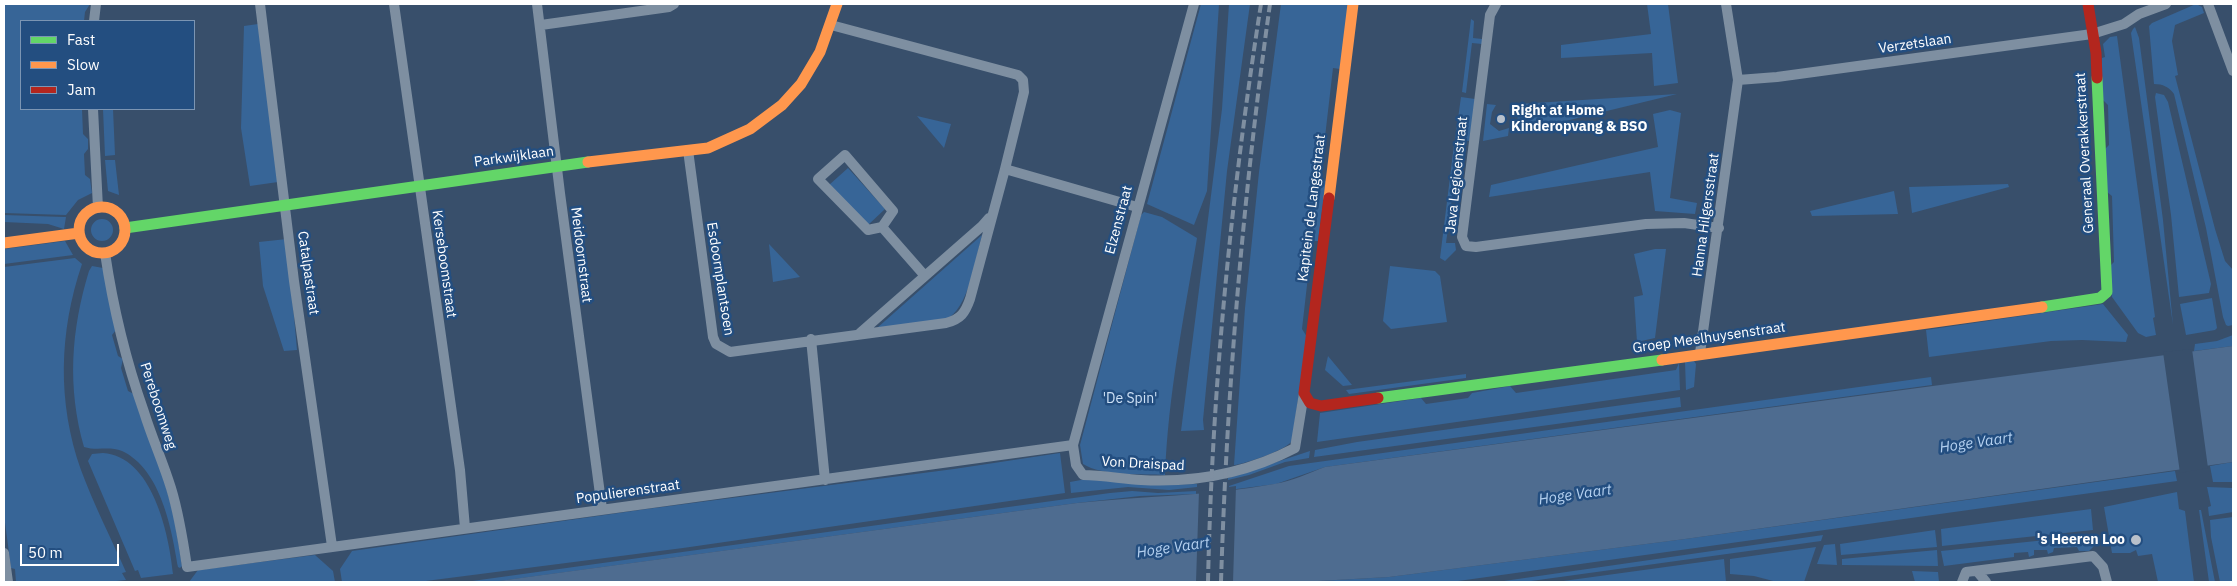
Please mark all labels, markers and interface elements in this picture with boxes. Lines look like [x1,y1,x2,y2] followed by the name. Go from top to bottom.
[20,20,195,110] legend
[67,30,95,49] text: Fast
[1877,31,1953,57] street label: Verzetslaan
[67,55,100,74] text: Slow
[2072,72,2098,234] street label: Generaal Overakkerstraat
[67,80,96,99] text: Jam
[1511,103,1648,136] place label: Right at Home Kinderopvang & BSO
[1495,113,1507,125] marker: Right at Home Kinderopvang & BSO
[1443,116,1471,234] street label: Java Legioenstraat
[1295,133,1329,283] street label: Kapitein de Langestraat
[473,143,555,171] street label: Parkwijklaan
[1689,152,1723,278] street label: Hanna Hilgersstraat
[1102,184,1136,256] street label: Elzenstraat
[567,206,595,304] street label: Meidoornstraat
[428,209,460,319] street label: Kerseboomstraat
[703,221,737,337] street label: Esdoornplantsoen
[294,230,322,316] street label: Catalpastraat
[1631,319,1787,357] street label: Groep Meelhuysenstraat
[136,360,180,452] street label: Pereboomweg
[1103,391,1157,407] park label: 'De Spin'
[1938,429,2014,457] water label: Hoge Vaart
[1101,453,1185,475] street label: Von Draispad
[575,476,681,508] street label: Populierenstraat
[1537,481,1613,509] water label: Hoge Vaart
[2037,532,2125,548] place label: 's Heeren Loo
[2129,533,2143,547] marker: 's Heeren Loo
[22,534,121,566] scale bar
[1135,534,1211,562] water label: Hoge Vaart
[28,543,63,562] text: 50 m

